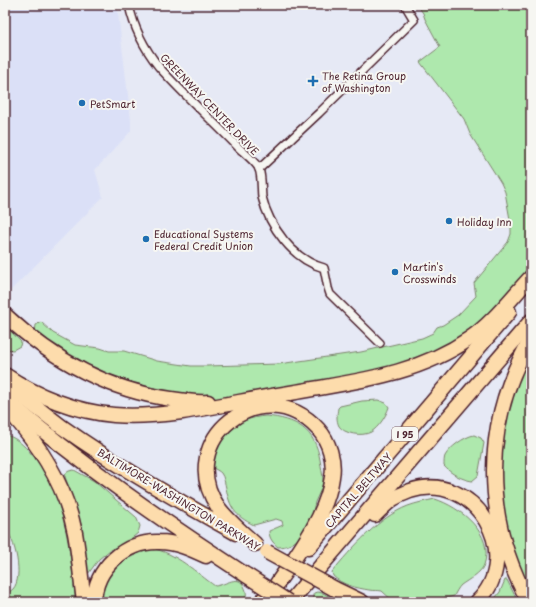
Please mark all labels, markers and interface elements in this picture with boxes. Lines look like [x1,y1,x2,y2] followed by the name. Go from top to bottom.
[157,50,263,158] street label: GREENWAY CENTER DRIVE
[322,68,406,95] place label: The Retina Group of Washington
[307,75,319,87] marker: The Retina Group of Washington
[90,96,135,111] place label: PetSmart
[77,98,87,108] marker: PetSmart
[457,214,512,229] place label: Holiday Inn
[444,216,454,226] marker: Holiday Inn
[154,226,253,253] place label: Educational Systems Federal Credit Union
[141,234,151,244] marker: Educational Systems Federal Credit Union
[403,259,457,286] place label: Martin's Crosswinds
[390,267,400,277] marker: Martin's Crosswinds
[392,427,418,441] road number: I 95
[95,444,264,554] street label: BALTIMORE-WASHINGTON PARKWAY
[321,449,395,531] street label: CAPITAL BELTWAY

